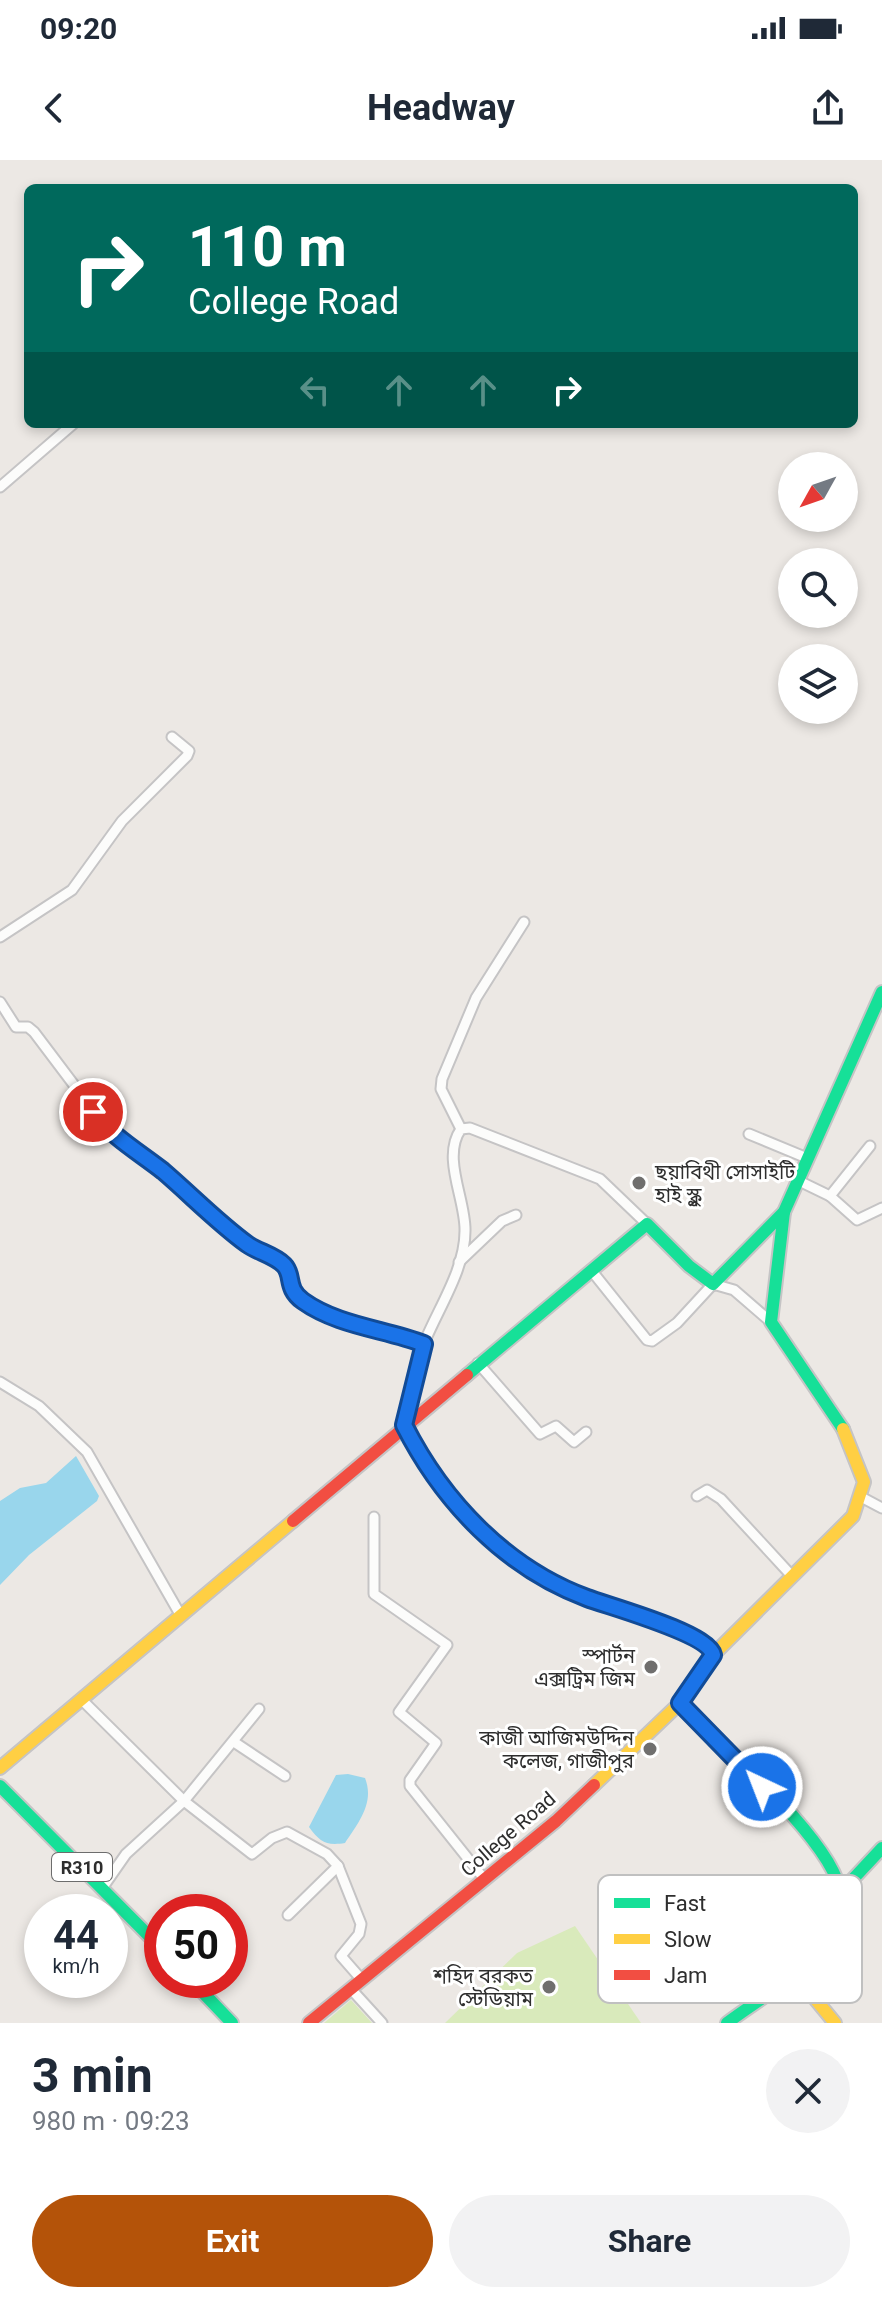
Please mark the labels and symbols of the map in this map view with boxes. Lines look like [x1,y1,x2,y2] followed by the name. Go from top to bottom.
[778,452,858,532] north arrow
[59,1078,127,1146] pin
[654,1160,796,1207] place label: ছয়াবিথী সোসাইটি হাই স্কুল
[630,1174,648,1192] marker: ছয়াবিথী সোসাইটি হাই স্কুল
[534,1643,636,1691] place label: স্পার্টন এক্সট্রিম জিম
[642,1658,660,1676] marker: স্পার্টন এক্সট্রিম জিম
[478,1726,635,1773] place label: কাজী আজিমউদ্দিন কলেজ, গাজীপুর
[641,1740,659,1758] marker: কাজী আজিমউদ্দিন কলেজ, গাজীপুর
[720,1745,804,1829] position arrow
[456,1786,560,1882] street label: College Road
[52,1853,112,1881] road number: R310
[598,1875,862,2003] legend
[664,1891,706,1916] text: Fast
[144,1894,248,1998] speed limit sign: 50
[664,1927,712,1952] text: Slow
[664,1963,707,1988] text: Jam
[432,1964,534,2011] place label: শহিদ বরকত স্টেডিয়াম
[540,1978,558,1996] marker: শহিদ বরকত স্টেডিয়াম

